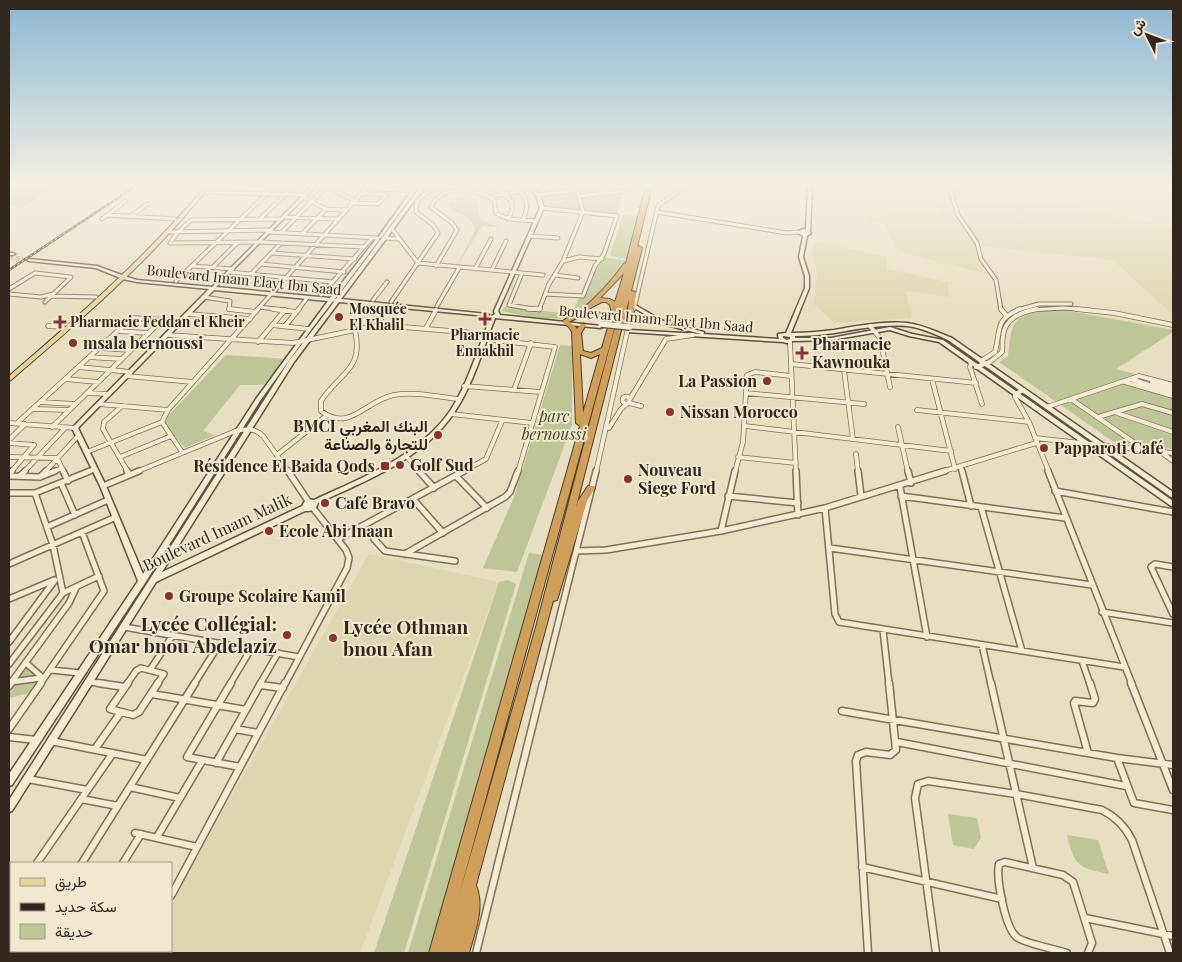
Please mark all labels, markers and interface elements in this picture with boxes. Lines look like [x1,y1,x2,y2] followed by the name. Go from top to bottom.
[1122,10,1172,60] north arrow
[1124,13,1150,39] text: ش
[146,260,342,299] street label: Boulevard Imam Elayt Ibn Saad
[349,299,407,334] place label: Mosquée El Khalil
[558,301,754,336] street label: Boulevard Imam Elayt Ibn Saad
[333,311,345,323] marker: Mosquée El Khalil
[70,312,245,331] place label: Pharmacie Feddan el Kheir
[479,313,491,325] marker: Pharmacie Ennakhil
[54,316,66,328] marker: Pharmacie Feddan el Kheir
[450,325,520,360] place label: Pharmacie Ennakhil
[83,332,203,353] place label: msala bernoussi
[812,333,891,372] place label: Pharmacie Kawnouka
[67,337,79,349] marker: msala bernoussi
[796,347,808,359] marker: Pharmacie Kawnouka
[678,370,757,391] place label: La Passion
[761,375,773,387] marker: La Passion
[680,401,798,422] place label: Nissan Morocco
[521,405,588,444] park label: parc bernoussi
[664,406,676,418] marker: Nissan Morocco
[293,415,428,455] place label: BMCI البنك المغربي للتجارة والصناعة
[432,429,444,441] marker: BMCI البنك المغربي للتجارة والصناعة
[1054,437,1164,458] place label: Papparoti Café
[1038,442,1050,454] marker: Papparoti Café
[410,454,474,475] place label: Golf Sud
[193,455,375,476] place label: Résidence El Baida Qods
[394,459,406,471] marker: Golf Sud
[638,459,716,498] place label: Nouveau Siege Ford
[379,460,391,472] marker: Résidence El Baida Qods
[622,473,634,485] marker: Nouveau Siege Ford
[139,488,295,575] street label: Boulevard Imam Malik
[335,492,415,513] place label: Café Bravo
[319,497,331,509] marker: Café Bravo
[279,520,393,541] place label: Ecole Abi Inaan
[263,525,275,537] marker: Ecole Abi Inaan
[179,585,346,606] place label: Groupe Scolaire Kamil
[163,590,175,602] marker: Groupe Scolaire Kamil
[89,610,277,658] place label: Lycée Collégial: Omar bnou Abdelaziz
[343,613,469,661] place label: Lycée Othman bnou Afan
[281,629,293,641] marker: Lycée Collégial: Omar bnou Abdelaziz
[327,632,339,644] marker: Lycée Othman bnou Afan
[10,862,172,952] legend
[55,871,87,892] text: طريق
[55,896,117,916] text: سكة حديد
[55,921,93,941] text: حديقة

